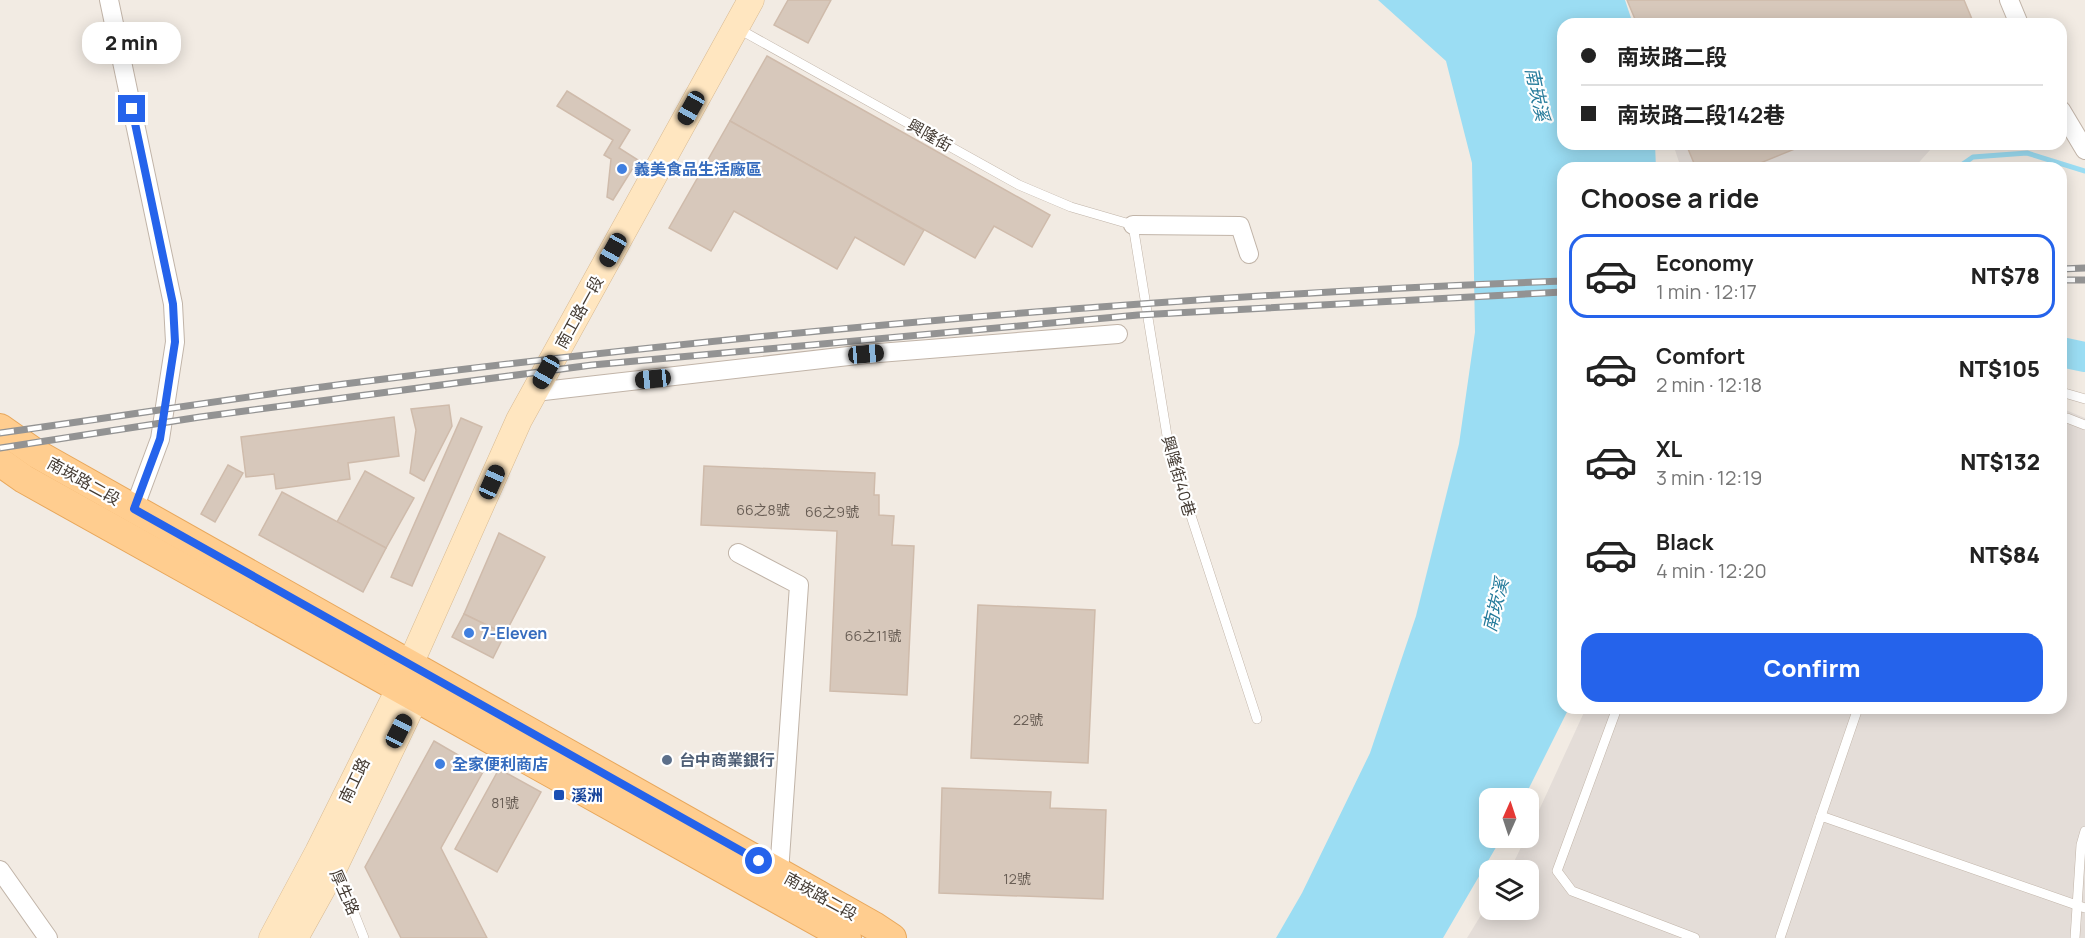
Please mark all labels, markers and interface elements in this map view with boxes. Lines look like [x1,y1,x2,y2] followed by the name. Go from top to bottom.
[82,22,182,64] callout: 2 min
[105,29,158,56] text: 2 min
[1617,42,1727,72] text: 南崁路二段
[1521,65,1556,126] water label: 南崁溪
[674,88,708,128] car
[118,95,145,122] route end
[1617,100,1785,130] text: 南崁路二段142巷
[904,114,956,156] street label: 興隆街
[634,158,762,180] place label: 義美食品生活廠區
[615,162,629,176] marker: 義美食品生活廠區
[1581,179,1759,216] text: Choose a ride
[596,230,630,270] car
[1656,248,1754,278] text: Economy
[1584,249,1638,303] icon: car
[1971,261,2040,291] text: NT$78
[550,272,608,352] street label: 南工路一段
[1656,278,1757,305] text: 1 min · 12:17
[1656,341,1745,371] text: Comfort
[1584,342,1638,396] icon: car
[847,343,885,365] car
[529,352,563,392] car
[1959,354,2040,384] text: NT$105
[634,368,672,390] car
[1656,371,1762,398] text: 2 min · 12:18
[1157,433,1201,519] street label: 興隆街40巷
[1656,434,1682,464] text: XL
[1584,435,1638,489] icon: car
[1960,447,2040,477] text: NT$132
[44,452,124,510] street label: 南崁路二段
[476,462,508,502] car
[1656,464,1763,491] text: 3 min · 12:19
[736,500,790,519] house number: 66之8號
[805,502,859,521] house number: 66之9號
[1656,527,1713,557] text: Black
[1584,528,1638,582] icon: car
[1969,540,2040,570] text: NT$84
[1656,557,1767,584] text: 4 min · 12:20
[1477,573,1514,634] water label: 南崁溪
[481,622,547,644] place label: 7-Eleven
[462,626,476,640] marker: 7-Eleven
[845,626,901,645] house number: 66之11號
[1581,633,2043,702] button: Confirm
[1013,710,1043,729] house number: 22號
[383,711,415,751] car
[679,749,775,771] place label: 台中商業銀行
[452,753,548,775] place label: 全家便利商店
[660,753,674,767] marker: 台中商業銀行
[334,754,374,806] street label: 南工路
[433,757,447,771] marker: 全家便利商店
[571,784,603,806] place label: 溪洲
[552,788,566,802] marker: 溪洲
[1479,788,1539,848] north arrow
[1479,788,1539,920] map controls
[491,793,519,812] house number: 81號
[745,847,772,874] route start
[1479,860,1539,920] button: layers
[325,866,365,918] street label: 厚生路
[781,867,861,925] street label: 南崁路二段
[1003,869,1031,888] house number: 12號

